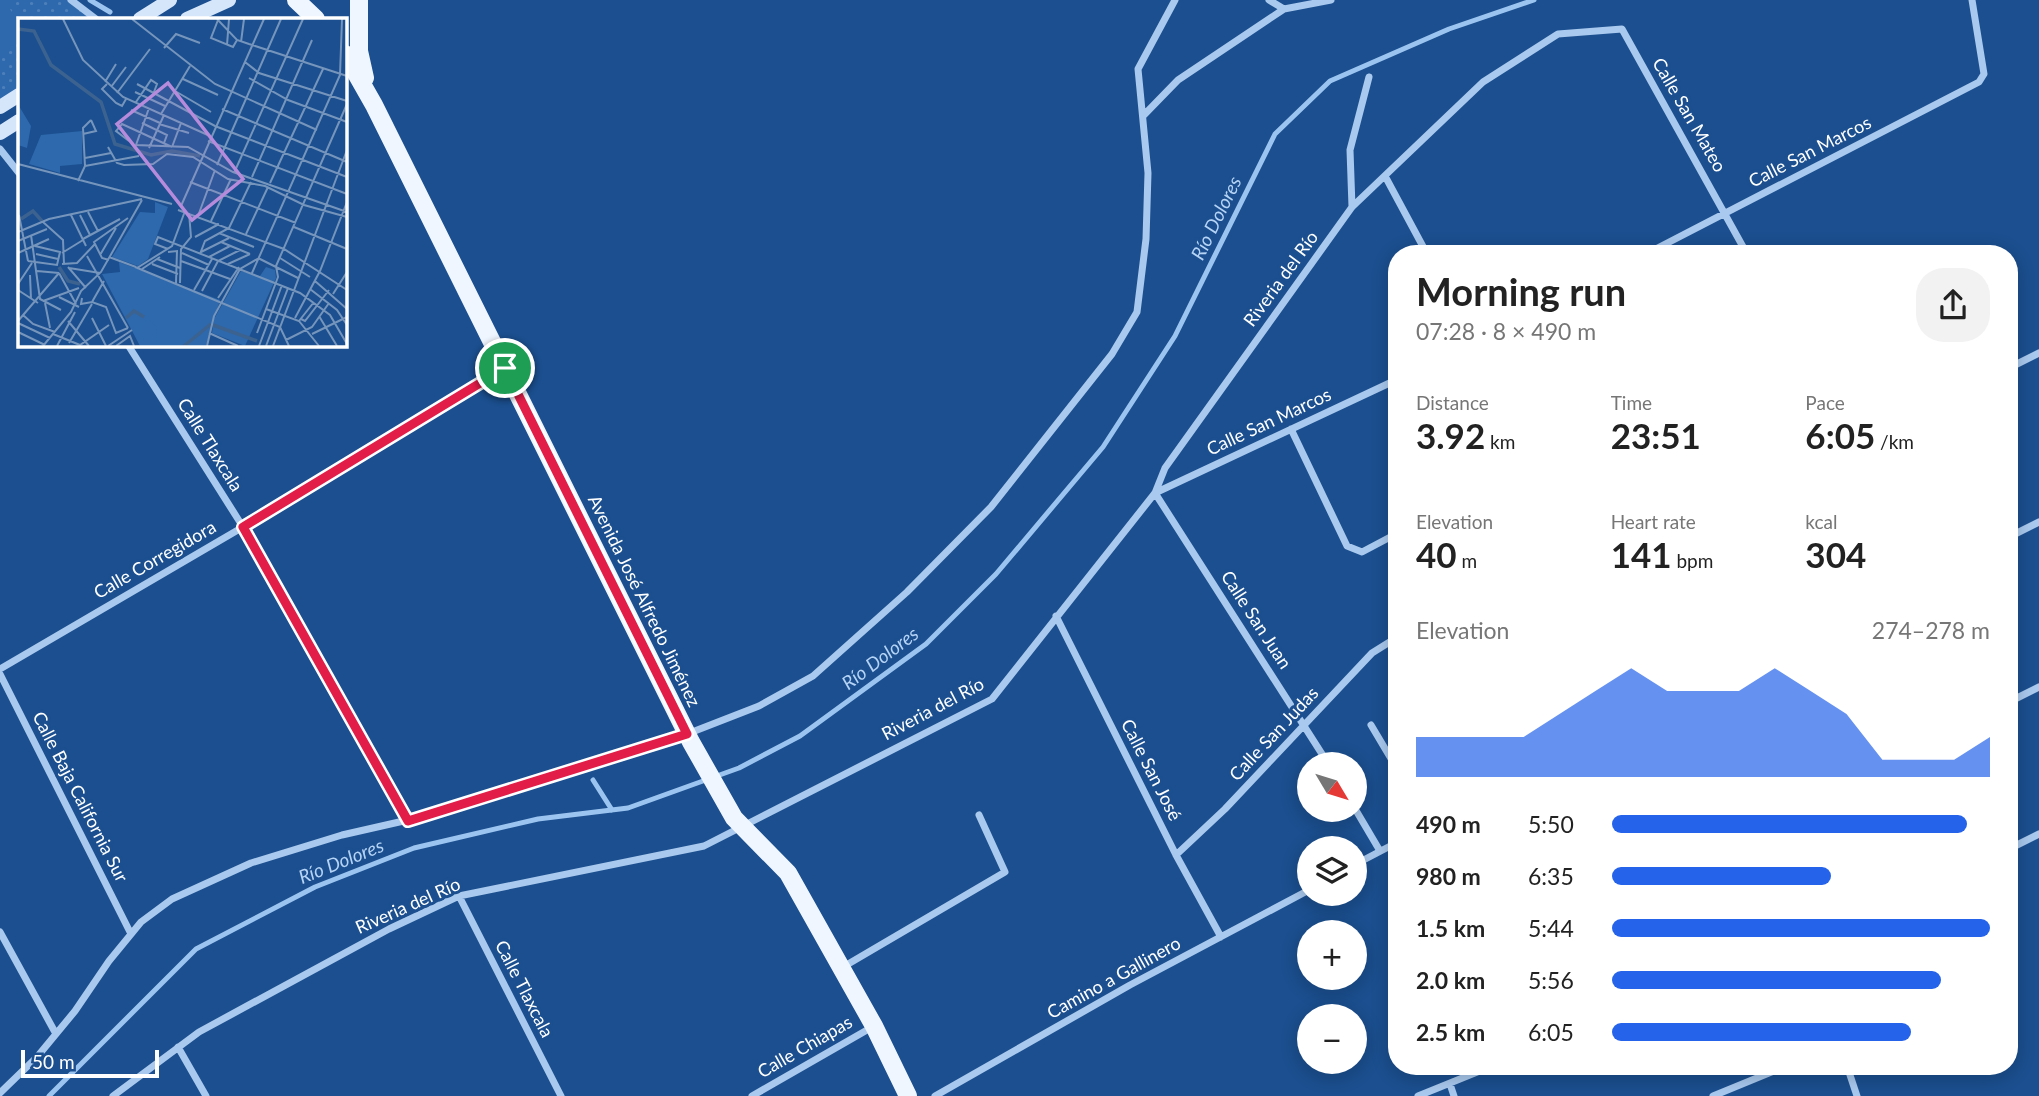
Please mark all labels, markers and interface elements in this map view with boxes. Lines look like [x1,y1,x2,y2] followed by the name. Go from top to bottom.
[18,18,346,346] inset map
[1648,53,1731,176] street label: Calle San Mateo
[1744,111,1875,192] street label: Calle San Marcos
[1186,172,1246,263] water label: Río Dolores
[1238,226,1322,330] street label: Riveria del Río
[1416,268,1626,314] text: Morning run
[1916,268,1990,342] button: share
[1416,317,1596,345] text: 07:28 · 8 × 490 m
[475,338,535,398] pin
[486,349,524,387] icon: arrive
[1203,383,1335,460] street label: Calle San Marcos
[1416,391,1489,414] text: Distance
[1611,391,1652,414] text: Time
[1805,391,1845,414] text: Pace
[173,394,248,495] street label: Calle Tlaxcala
[1416,414,1485,456] text: 3.92
[1611,414,1701,456] text: 23:51
[1805,414,1875,456] text: 6:05
[1485,430,1515,453] text: km
[1875,430,1914,453] text: /km
[584,491,706,710] street label: Avenida José Alfredo Jiménez
[1416,510,1493,533] text: Elevation
[1611,510,1696,533] text: Heart rate
[1805,510,1837,533] text: kcal
[90,515,219,603] street label: Calle Corregidora
[1416,533,1457,575] text: 40
[1611,533,1672,575] text: 141
[1805,533,1866,575] text: 304
[1457,549,1477,572] text: m
[1672,549,1713,572] text: bpm
[1217,566,1297,673] street label: Calle San Juan
[1416,616,1509,644] text: Elevation
[1872,616,1990,644] text: 274–278 m
[837,621,923,694] water label: Río Dolores
[878,672,987,744] street label: Riveria del Río
[1224,682,1323,785] street label: Calle San Judas
[28,708,134,886] street label: Calle Baja California Sur
[1117,715,1187,824] street label: Calle San José
[1297,752,1367,822] north arrow
[1297,752,1367,1074] map controls
[1416,810,1481,838] text: 490 m
[1528,810,1574,838] text: 5:50
[295,833,387,888] water label: Río Dolores
[1297,836,1367,906] button: layers
[1416,862,1481,890] text: 980 m
[1528,862,1574,890] text: 6:35
[352,872,463,938] street label: Riveria del Río
[1416,914,1485,942] text: 1.5 km
[1528,914,1574,942] text: 5:44
[1297,920,1367,990] button: +
[1043,931,1184,1023] street label: Camino a Gallinero
[491,936,559,1041] street label: Calle Tlaxcala
[1416,966,1485,994] text: 2.0 km
[1528,966,1574,994] text: 5:56
[1297,1004,1367,1074] button: −
[753,1010,856,1082] street label: Calle Chiapas
[1416,1018,1485,1046] text: 2.5 km
[1528,1018,1574,1046] text: 6:05
[21,1047,159,1079] scale bar
[32,1050,75,1073] text: 50 m

